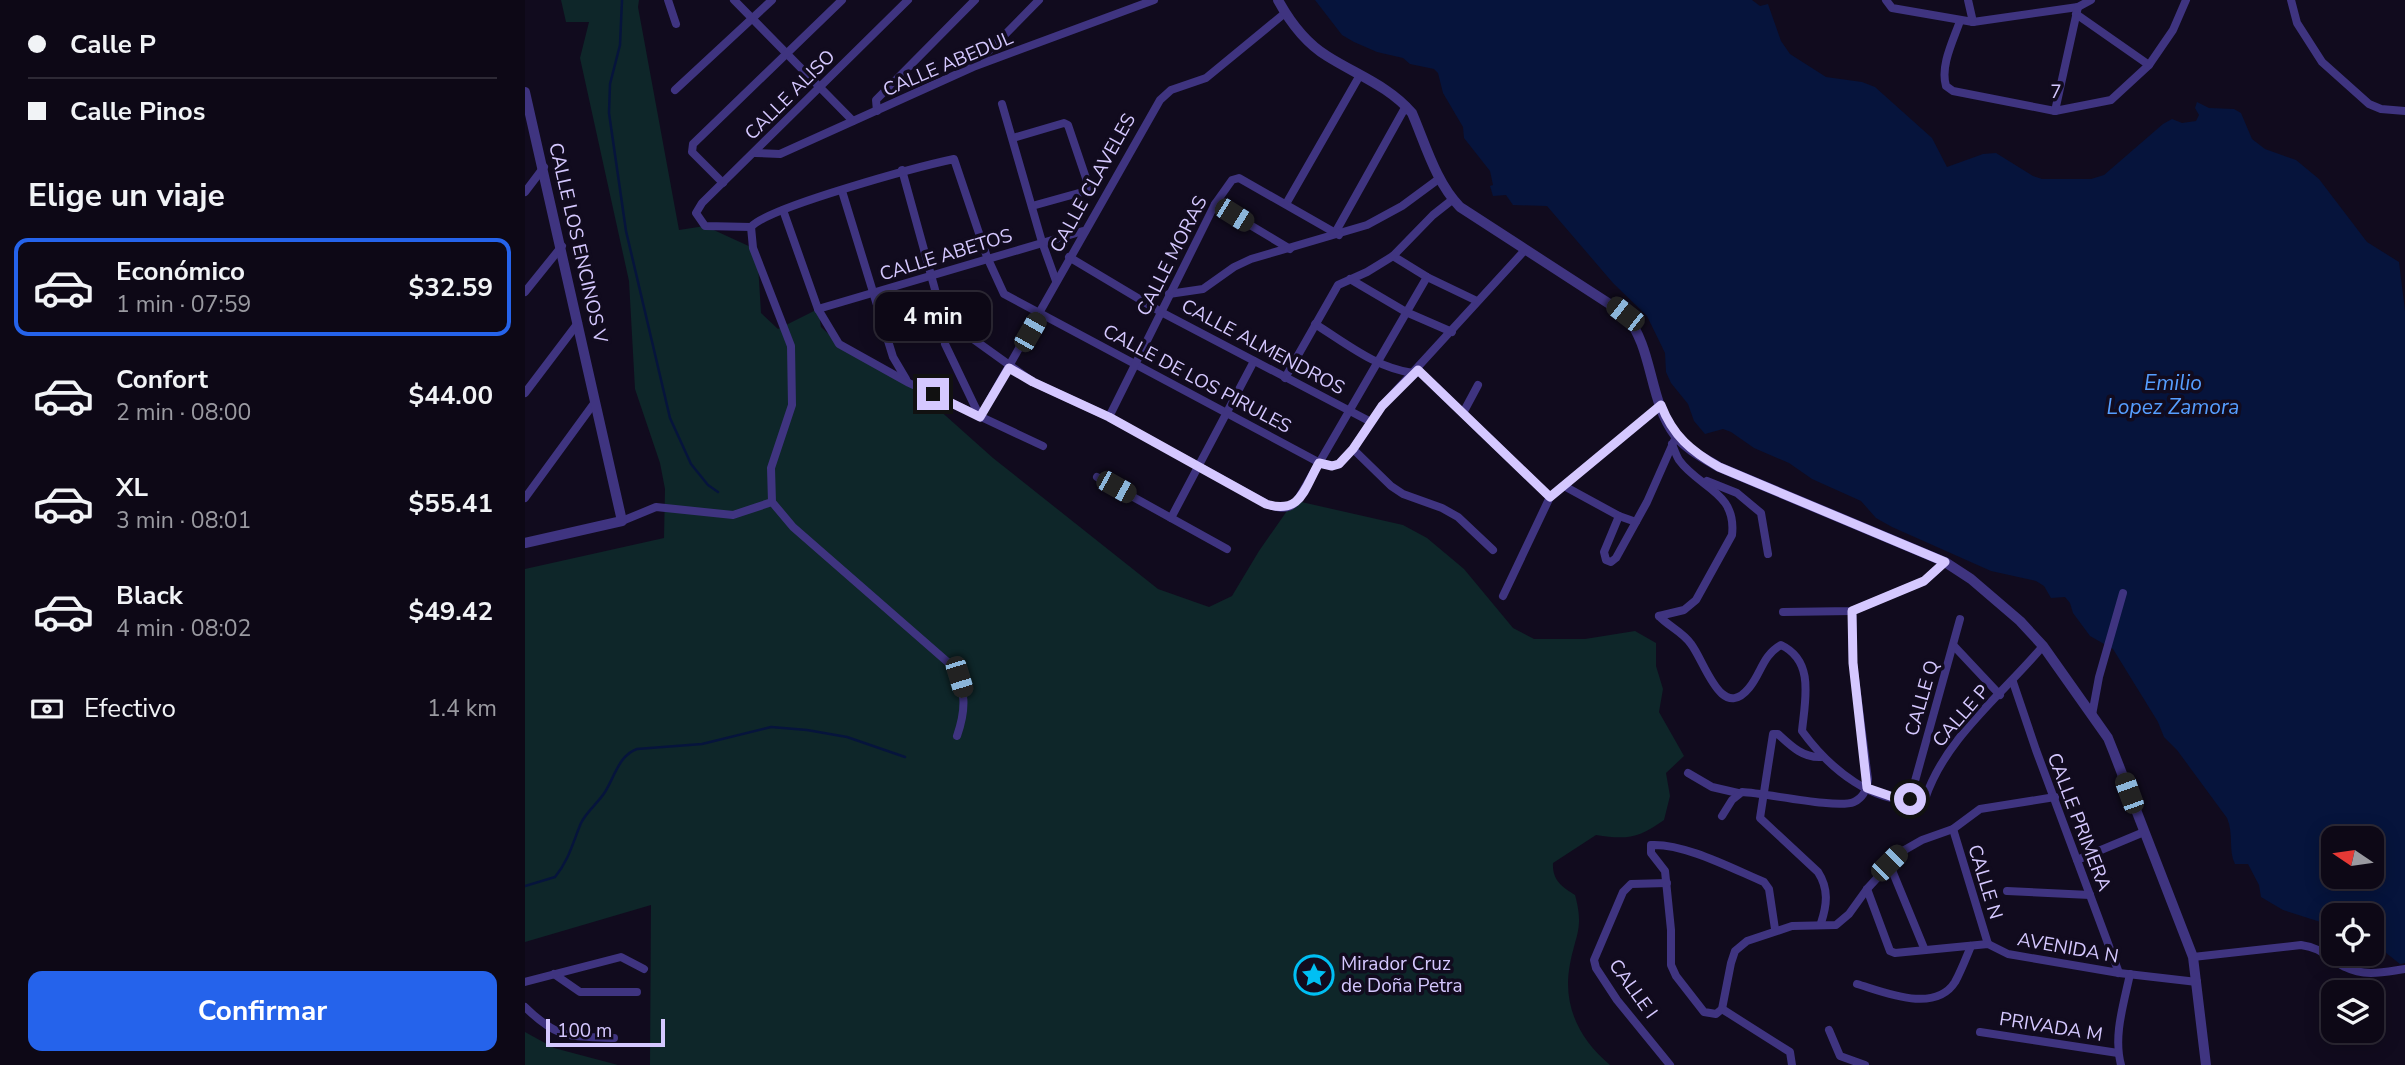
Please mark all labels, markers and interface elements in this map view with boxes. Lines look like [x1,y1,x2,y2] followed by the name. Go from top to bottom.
[879,25,1018,103] street label: CALLE ABEDUL
[70,27,156,62] text: Calle P
[739,44,841,146] street label: CALLE ALISO
[2050,79,2062,105] street label: 7
[70,94,205,129] text: Calle Pinos
[1044,109,1142,257] street label: CALLE CLAVELES
[542,140,614,347] street label: CALLE LOS ENCINOS V
[28,174,225,217] text: Elige un viaje
[1131,191,1213,321] street label: CALLE MORAS
[1211,195,1258,235] car
[877,222,1015,288] street label: CALLE ABETOS
[116,254,245,289] text: Económico
[32,256,95,319] icon: car
[409,270,493,305] text: $32.59
[116,289,251,320] text: 1 min · 07:59
[875,292,991,342] callout: 4 min
[1177,293,1349,401] street label: CALLE ALMENDROS
[1602,293,1649,335] car
[903,301,963,332] text: 4 min
[1011,309,1050,355] car
[1098,318,1296,440] street label: CALLE DE LOS PIRULES
[116,362,208,397] text: Confort
[32,364,95,427] icon: car
[2107,369,2239,421] water label: Emilio Lopez Zamora
[409,378,493,413] text: $44.00
[917,378,949,410] route end
[116,397,251,428] text: 2 min · 08:00
[1093,468,1140,506] car
[116,470,148,505] text: XL
[32,472,95,535] icon: car
[409,486,493,521] text: $55.41
[116,505,251,536] text: 3 min · 08:01
[116,578,183,613] text: Black
[32,580,95,643] icon: car
[409,594,493,629] text: $49.42
[116,613,251,644] text: 4 min · 08:02
[943,654,976,700] car
[1899,657,1945,739] street label: CALLE Q
[1927,679,1995,753] street label: CALLE P
[28,690,66,728] icon: cash
[84,691,176,726] text: Efectivo
[427,693,497,724] text: 1.4 km
[2041,749,2117,895] street label: CALLE PRIMERA
[2112,770,2147,816] car
[1894,783,1926,815] route start
[2321,826,2383,889] north arrow
[2321,826,2384,1043] map controls
[1867,841,1912,885] car
[1961,841,2009,923] street label: CALLE N
[2321,903,2384,966] button: locate
[2015,926,2121,970] street label: AVENIDA N
[1341,951,1463,999] place label: Mirador Cruz de Doña Petra
[1293,954,1335,996] place icon: Mirador Cruz de Doña Petra
[1603,954,1663,1024] street label: CALLE I
[28,971,497,1051] button: Confirmar
[2321,980,2384,1043] button: layers
[1997,1006,2105,1048] street label: PRIVADA M
[546,1016,665,1048] scale bar
[557,1018,612,1044] text: 100 m

